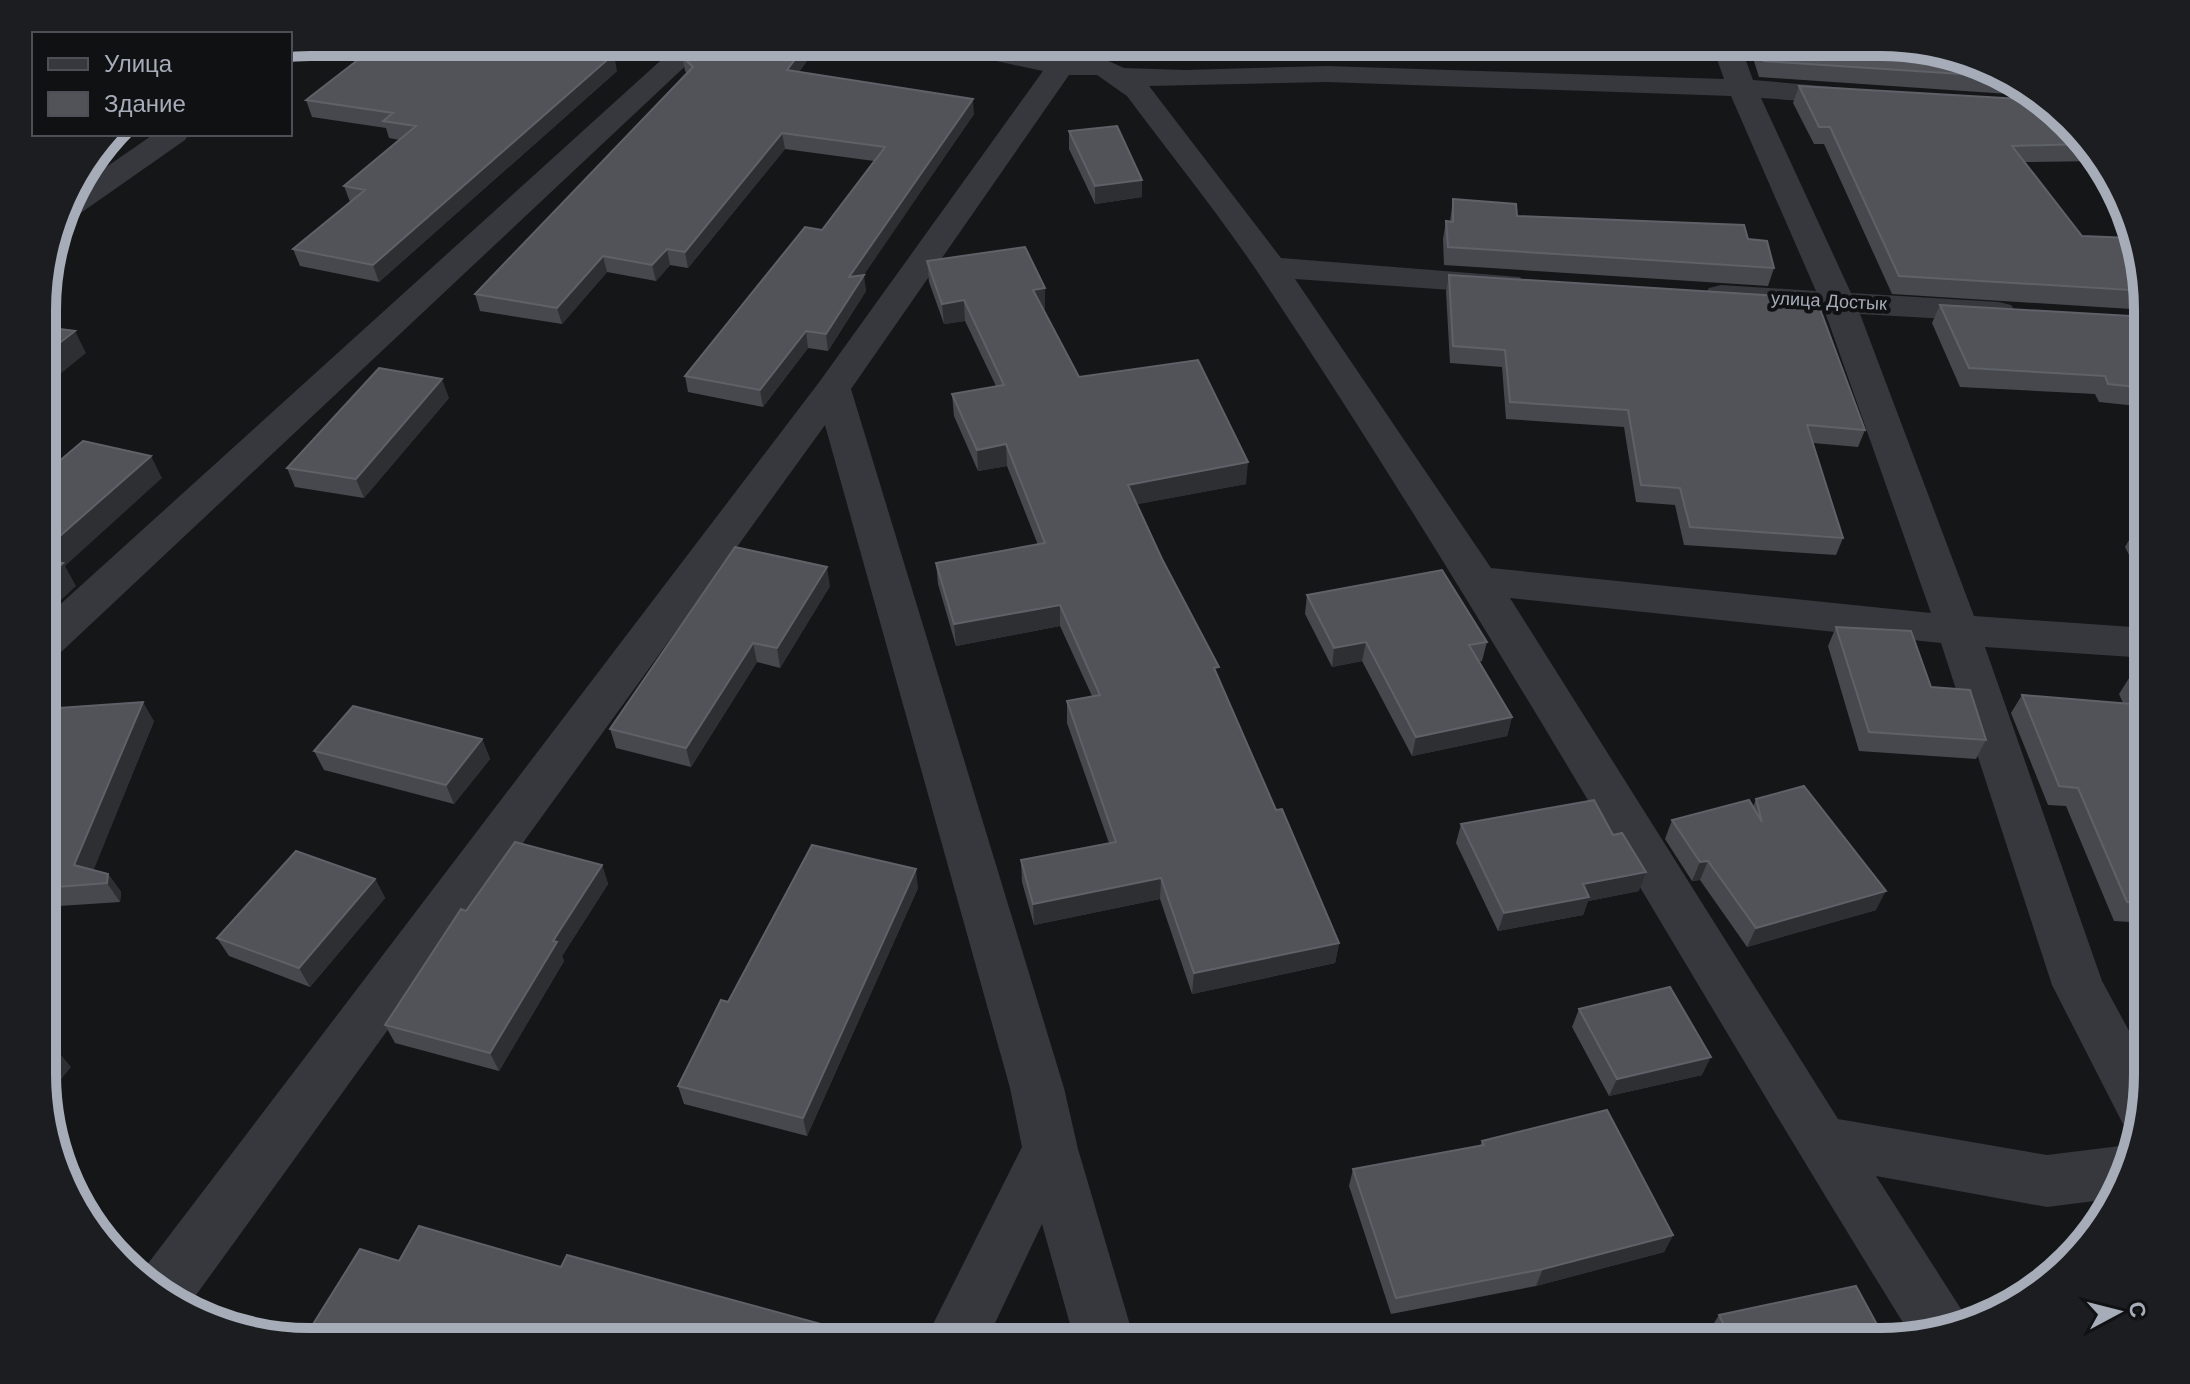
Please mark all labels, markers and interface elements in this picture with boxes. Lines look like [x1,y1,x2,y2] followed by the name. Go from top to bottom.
[32,32,292,136] legend
[104,50,173,78] text: Улица
[104,90,186,118] text: Здание
[1771,287,1888,314] street label: улица Достык
[2078,1272,2158,1352] north arrow
[2124,1300,2151,1319] text: С

